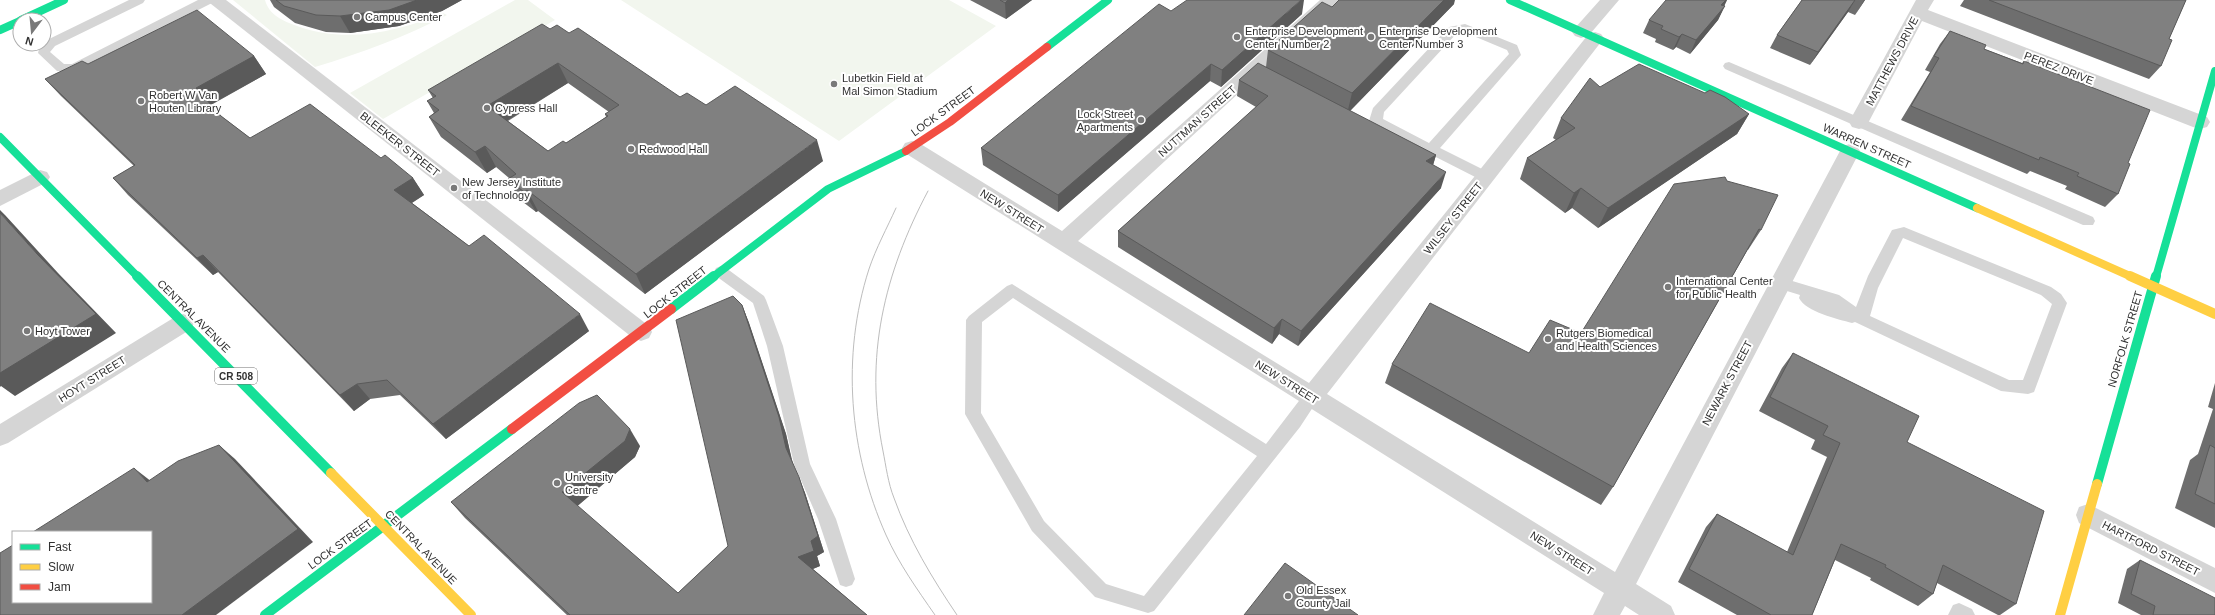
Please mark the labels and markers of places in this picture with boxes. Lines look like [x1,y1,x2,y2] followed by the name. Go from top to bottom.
[365,11,442,23] place label: Campus Center
[352,12,362,22] marker: Campus Center
[1245,25,1363,50] place label: Enterprise Development Center Number 2
[1379,25,1497,50] place label: Enterprise Development Center Number 3
[1232,32,1242,42] marker: Enterprise Development Center Number 2
[1366,32,1376,42] marker: Enterprise Development Center Number 3
[842,72,937,97] place label: Lubetkin Field at Mal Simon Stadium
[829,79,839,89] marker: Lubetkin Field at Mal Simon Stadium
[149,89,222,114] place label: Robert W Van Houten Library
[136,96,146,106] marker: Robert W Van Houten Library
[495,102,557,114] place label: Cypress Hall
[482,103,492,113] marker: Cypress Hall
[1077,108,1133,133] place label: Lock Street Apartments
[1136,115,1146,125] marker: Lock Street Apartments
[639,143,707,155] place label: Redwood Hall
[626,144,636,154] marker: Redwood Hall
[462,176,561,201] place label: New Jersey Institute of Technology
[449,183,459,193] marker: New Jersey Institute of Technology
[1676,275,1773,300] place label: International Center for Public Health
[1663,282,1673,292] marker: International Center for Public Health
[35,325,90,337] place label: Hoyt Tower
[22,326,32,336] marker: Hoyt Tower
[1556,327,1657,352] place label: Rutgers Biomedical and Health Sciences
[1543,334,1553,344] marker: Rutgers Biomedical and Health Sciences
[565,471,614,496] place label: University Centre
[552,478,562,488] marker: University Centre
[1296,584,1350,609] place label: Old Essex County Jail
[1283,591,1293,601] marker: Old Essex County Jail

